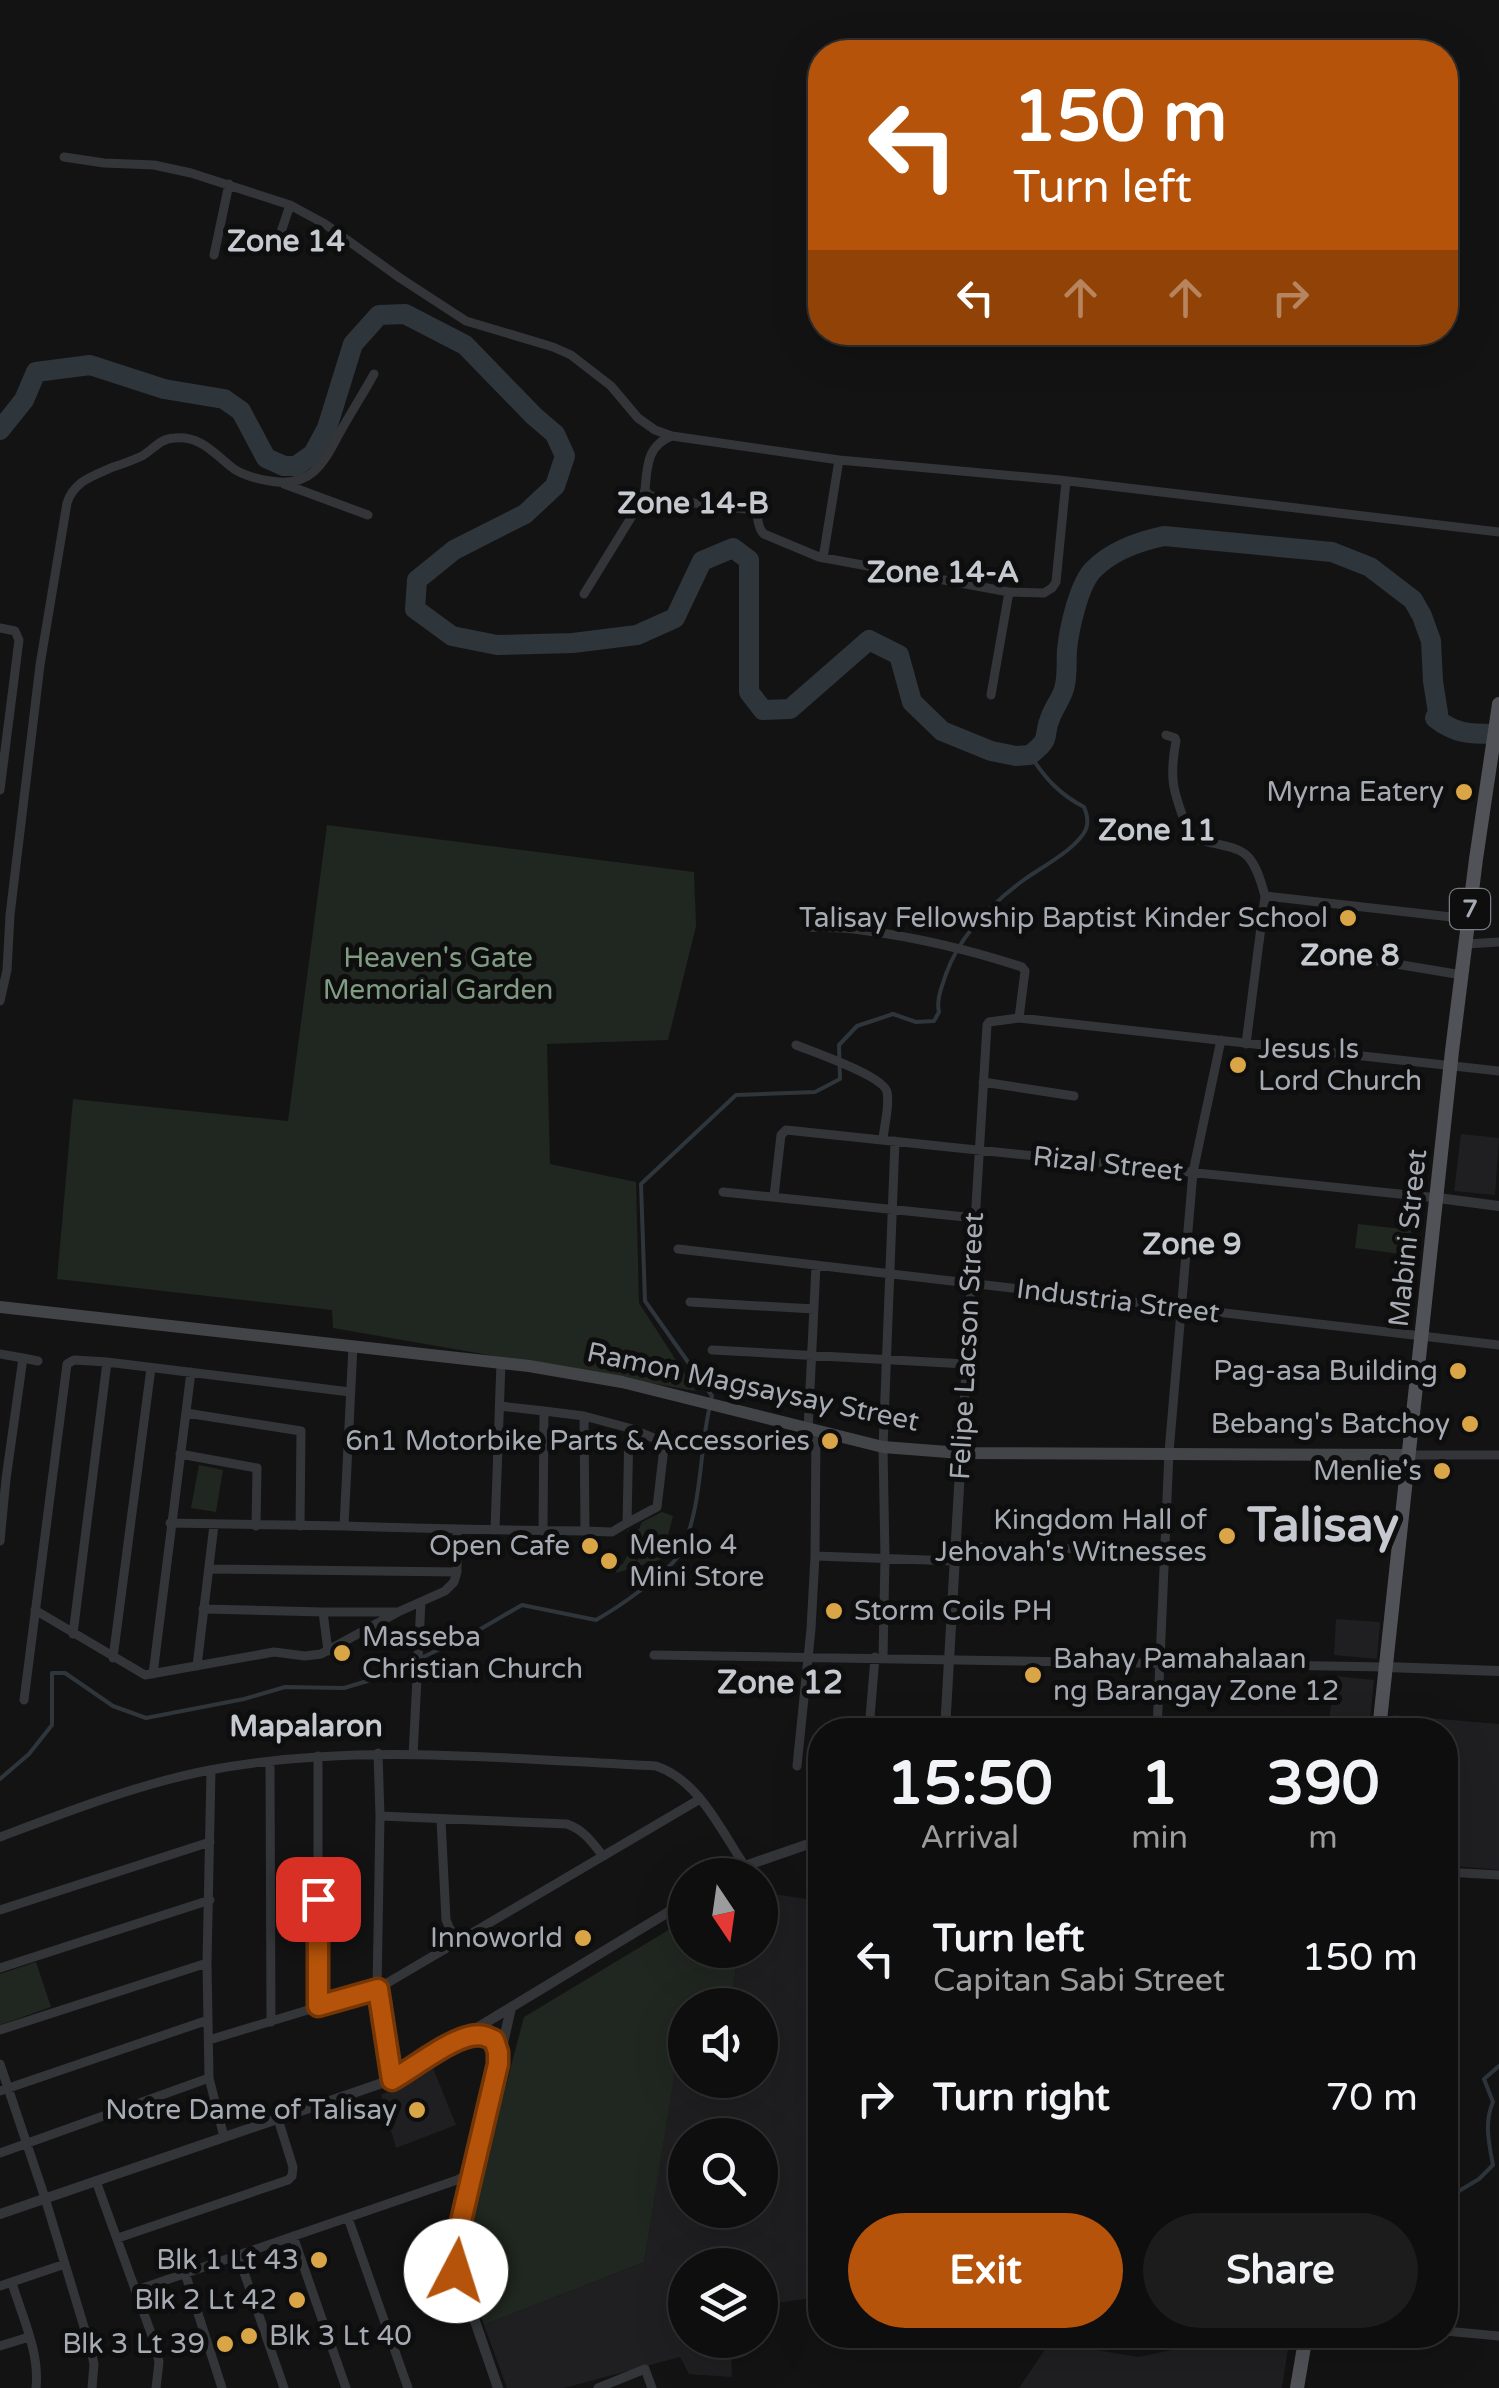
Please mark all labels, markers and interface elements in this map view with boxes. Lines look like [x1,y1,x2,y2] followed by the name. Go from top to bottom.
[1013,76,1227,160] text: 150 m
[848,80,978,210] icon: left
[1013,161,1192,215] text: Turn left
[227,223,345,260] district label: Zone 14
[948,270,1003,325] icon: left
[1053,270,1108,325] icon: ahead
[1158,270,1213,325] icon: ahead
[1263,270,1318,325] icon: right
[617,485,769,522] district label: Zone 14-B
[867,554,1019,591] district label: Zone 14-A
[1266,775,1444,809] place label: Myrna Eatery
[1453,781,1475,803] marker: Myrna Eatery
[1098,812,1216,849] district label: Zone 11
[1450,889,1490,929] road number: 7
[799,901,1328,935] place label: Talisay Fellowship Baptist Kinder School
[1337,907,1359,929] marker: Talisay Fellowship Baptist Kinder School
[1300,937,1400,974] district label: Zone 8
[323,941,553,1007] park label: Heaven's Gate Memorial Garden
[1258,1032,1422,1098] place label: Jesus Is Lord Church
[1227,1054,1249,1076] marker: Jesus Is Lord Church
[1031,1139,1185,1189] street label: Rizal Street
[1382,1147,1434,1329] street label: Mabini Street
[943,1211,991,1481] street label: Felipe Lacson Street
[1142,1226,1242,1263] district label: Zone 9
[1015,1272,1222,1330] street label: Industria Street
[584,1335,922,1439] street label: Ramon Magsaysay Street
[1213,1354,1438,1388] place label: Pag-asa Building
[1447,1360,1469,1382] marker: Pag-asa Building
[1211,1407,1450,1441] place label: Bebang's Batchoy
[1459,1413,1481,1435] marker: Bebang's Batchoy
[345,1424,810,1458] place label: 6n1 Motorbike Parts & Accessories
[819,1430,841,1452] marker: 6n1 Motorbike Parts & Accessories
[1313,1454,1422,1488] place label: Menlie's
[1431,1460,1453,1482] marker: Menlie's
[1246,1497,1399,1555] district label: Talisay
[935,1503,1207,1569] place label: Kingdom Hall of Jehovah's Witnesses
[1216,1525,1238,1547] marker: Kingdom Hall of Jehovah's Witnesses
[629,1528,764,1594] place label: Menlo 4 Mini Store
[429,1529,570,1563] place label: Open Cafe
[579,1535,601,1557] marker: Open Cafe
[598,1550,620,1572] marker: Menlo 4 Mini Store
[854,1594,1053,1628] place label: Storm Coils PH
[823,1600,845,1622] marker: Storm Coils PH
[362,1620,583,1686] place label: Masseba Christian Church
[331,1642,353,1664] marker: Masseba Christian Church
[1053,1642,1339,1708] place label: Bahay Pamahalaan ng Barangay Zone 12
[717,1664,843,1702] district label: Zone 12
[1022,1664,1044,1686] marker: Bahay Pamahalaan ng Barangay Zone 12
[229,1708,383,1745] district label: Mapalaron
[886,1748,1053,1820] text: 15:50
[1141,1748,1178,1820] text: 1
[1266,1748,1380,1820] text: 390
[920,1819,1019,1857] text: Arrival
[1131,1819,1188,1857] text: min
[1308,1819,1338,1857] text: m
[276,1857,361,1942] pin
[668,1858,778,1968] north arrow
[668,1858,778,2358] map controls
[291,1872,346,1927] icon: arrive
[933,1916,1084,1962] text: Turn left
[430,1921,563,1955] place label: Innoworld
[572,1927,594,1949] marker: Innoworld
[848,1931,903,1986] icon: left
[1302,1935,1418,1981] text: 150 m
[933,1962,1225,2000] text: Capitan Sabi Street
[668,1988,778,2098] button: sound
[848,2071,903,2126] icon: right
[933,2075,1110,2121] text: Turn right
[1326,2075,1418,2121] text: 70 m
[105,2093,397,2127] place label: Notre Dame of Talisay
[406,2099,428,2121] marker: Notre Dame of Talisay
[668,2118,778,2228] button: search
[848,2213,1123,2328] button: Exit
[1143,2213,1418,2328] button: Share
[404,2219,508,2323] position arrow
[156,2243,299,2277] place label: Blk 1 Lt 43
[668,2248,778,2358] button: layers
[308,2249,330,2271] marker: Blk 1 Lt 43
[134,2283,277,2317] place label: Blk 2 Lt 42
[286,2289,308,2311] marker: Blk 2 Lt 42
[269,2319,412,2353] place label: Blk 3 Lt 40
[238,2325,260,2347] marker: Blk 3 Lt 40
[62,2327,205,2361] place label: Blk 3 Lt 39
[214,2333,236,2355] marker: Blk 3 Lt 39

